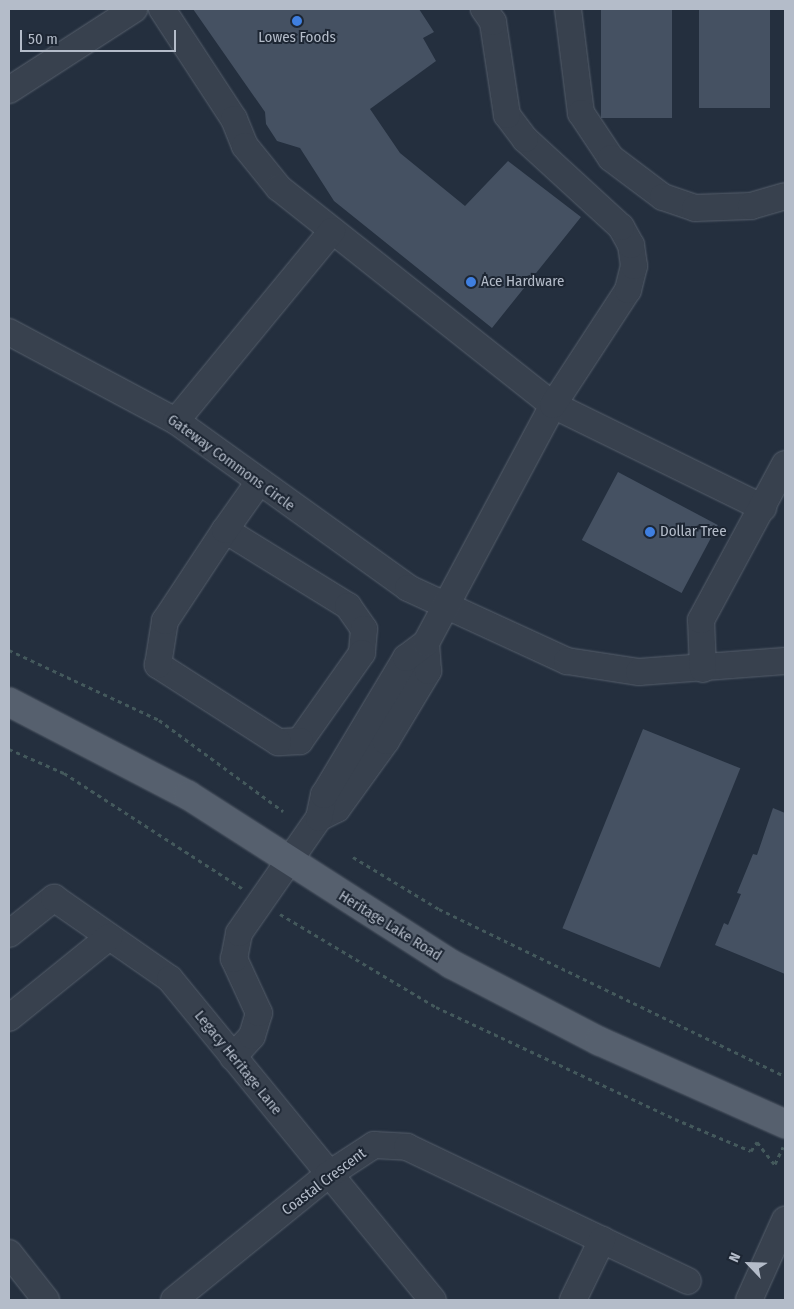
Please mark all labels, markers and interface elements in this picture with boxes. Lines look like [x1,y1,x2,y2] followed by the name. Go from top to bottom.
[291,15,303,27] marker: Lowes Foods
[22,20,179,52] scale bar
[258,29,336,47] place label: Lowes Foods
[28,30,58,48] text: 50 m
[481,273,564,291] place label: Ace Hardware
[465,276,477,288] marker: Ace Hardware
[164,411,298,515] street label: Gateway Commons Circle
[660,523,727,541] place label: Dollar Tree
[644,526,656,538] marker: Dollar Tree
[335,887,445,965] street label: Heritage Lake Road
[190,1007,286,1119] street label: Legacy Heritage Lane
[278,1145,370,1219] street label: Coastal Crescent
[724,1239,774,1289] north arrow
[725,1250,744,1265] text: N

